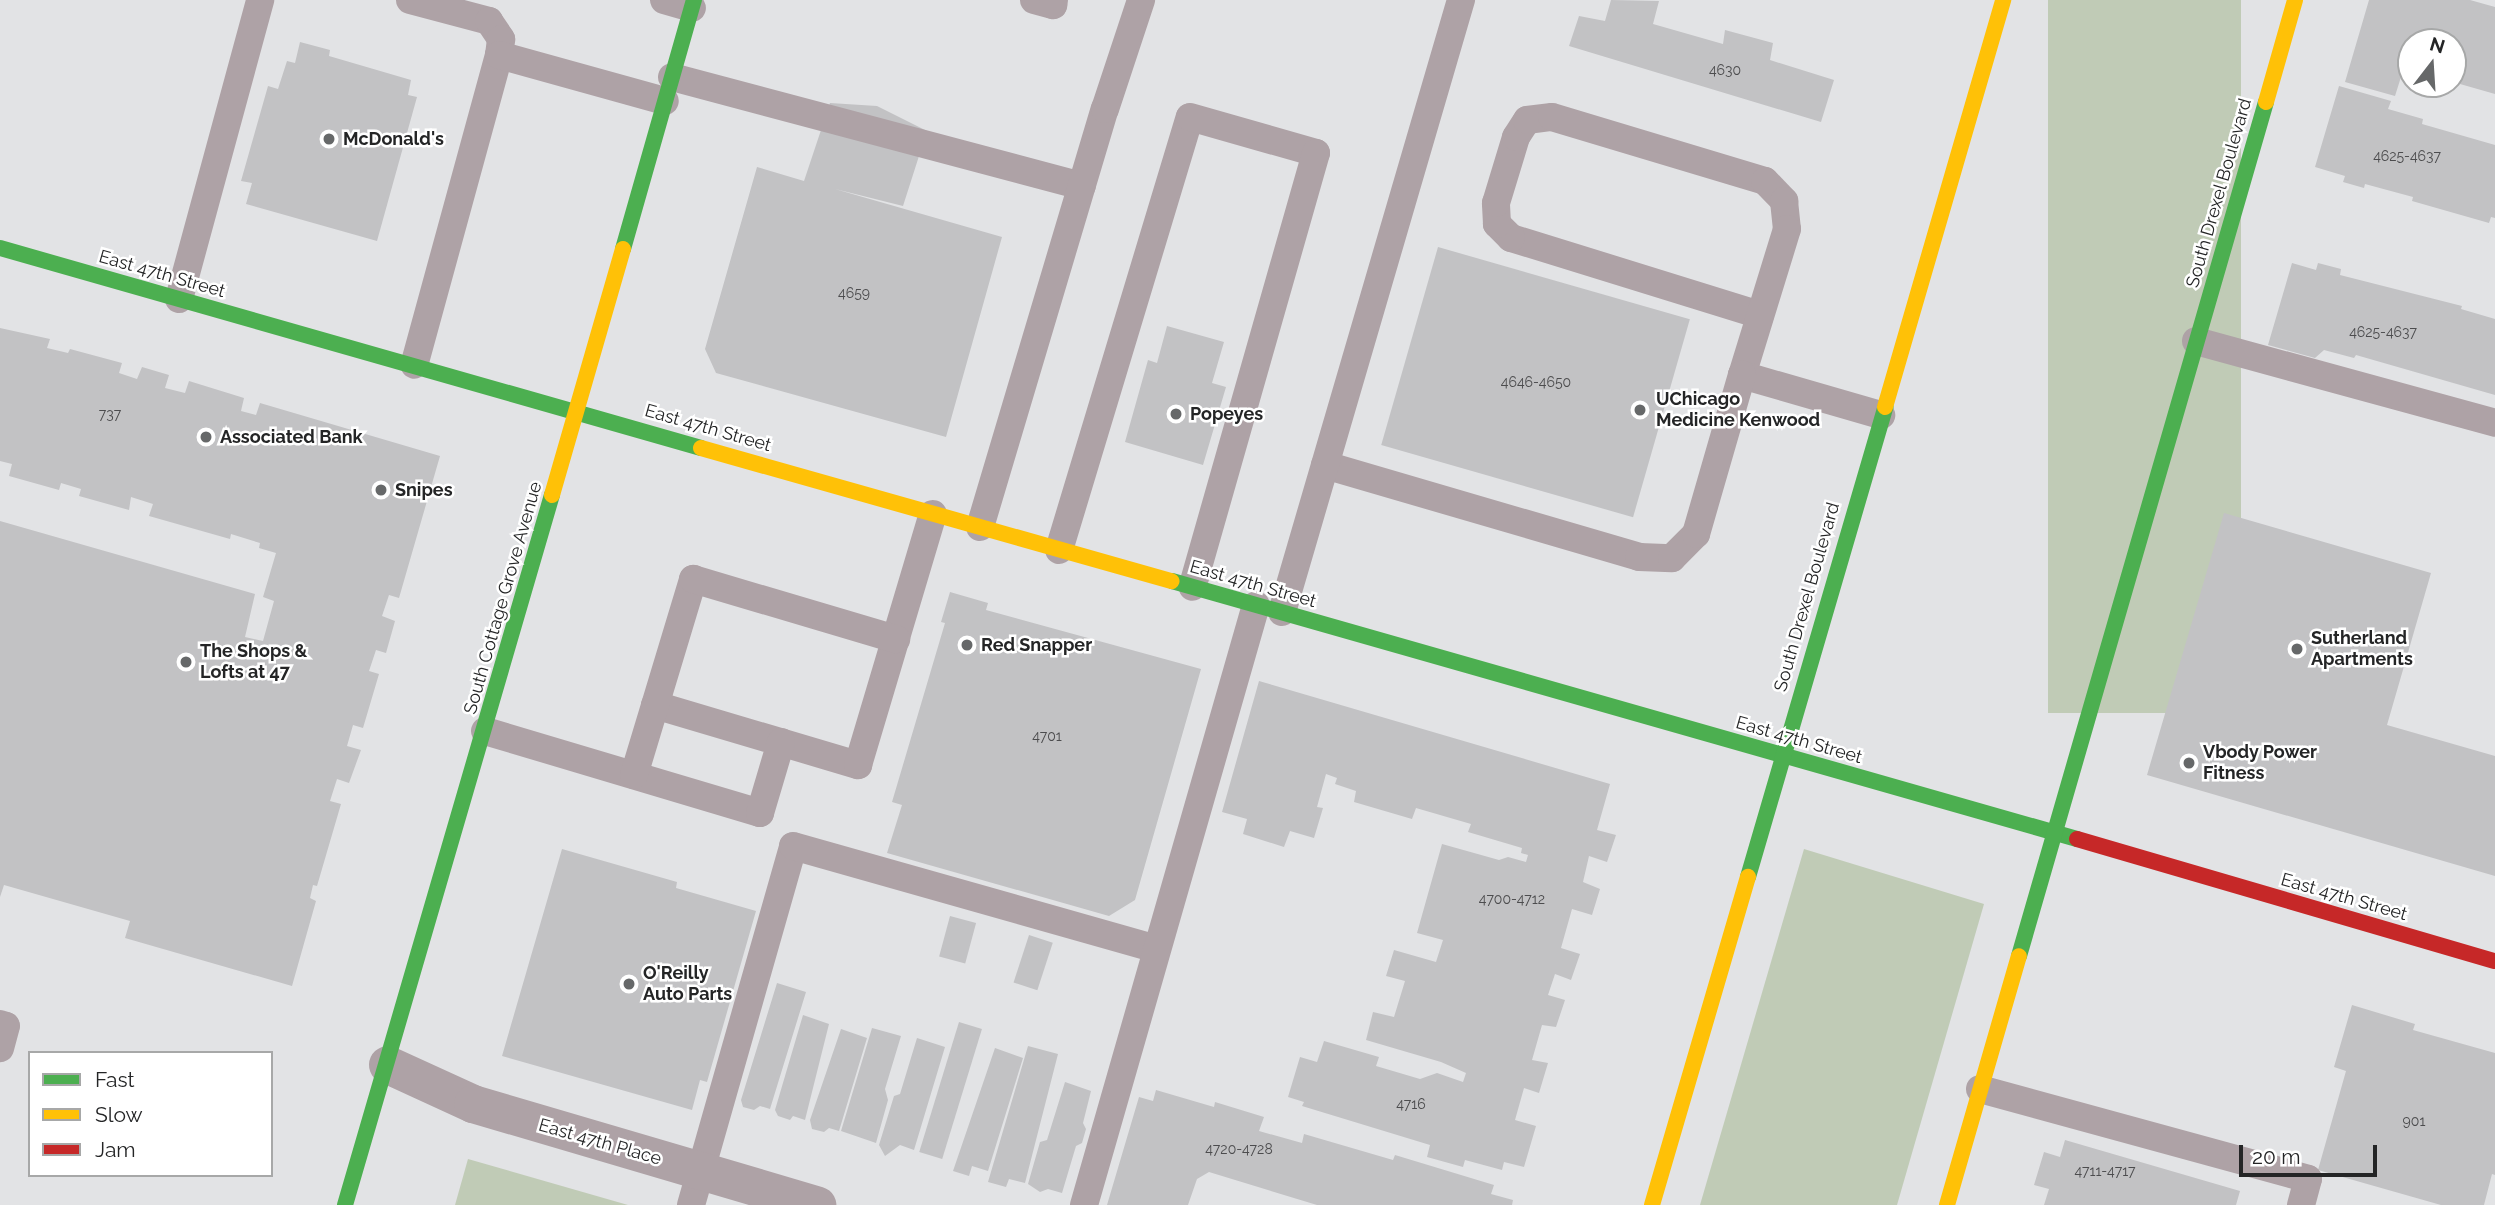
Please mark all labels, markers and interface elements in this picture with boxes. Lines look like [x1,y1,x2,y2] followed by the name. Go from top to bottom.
[2397,28,2467,98] north arrow
[2427,32,2448,57] text: N
[1709,62,1741,78] house number: 4630
[2182,96,2256,290] street label: South Drexel Boulevard
[343,128,444,150] place label: McDonald's
[321,131,337,147] marker: McDonald's
[2373,148,2441,164] house number: 4625-4637
[96,246,228,302] street label: East 47th Street
[838,285,870,301] house number: 4659
[2349,324,2417,340] house number: 4625-4637
[1501,374,1571,390] house number: 4646-4650
[1656,389,1820,432] place label: UChicago Medicine Kenwood
[642,400,774,456] street label: East 47th Street
[1630,400,1650,420] marker: UChicago Medicine Kenwood
[1190,403,1263,425] place label: Popeyes
[99,406,121,422] house number: 737
[1168,406,1184,422] marker: Popeyes
[220,426,363,448] place label: Associated Bank
[198,429,214,445] marker: Associated Bank
[395,479,453,501] place label: Snipes
[459,479,547,717] street label: South Cottage Grove Avenue
[373,482,389,498] marker: Snipes
[1770,500,1844,694] street label: South Drexel Boulevard
[1187,556,1319,612] street label: East 47th Street
[2311,628,2413,670] place label: Sutherland Apartments
[981,634,1092,656] place label: Red Snapper
[959,637,975,653] marker: Red Snapper
[200,641,307,684] place label: The Shops & Lofts at 47
[2289,641,2305,657] marker: Sutherland Apartments
[178,654,194,670] marker: The Shops & Lofts at 47
[1733,712,1865,768] street label: East 47th Street
[1032,728,1062,744] house number: 4701
[2203,742,2317,784] place label: Vbody Power Fitness
[2181,755,2197,771] marker: Vbody Power Fitness
[2278,869,2410,925] street label: East 47th Street
[1479,891,1545,907] house number: 4700-4712
[643,963,732,1006] place label: O'Reilly Auto Parts
[621,976,637,992] marker: O'Reilly Auto Parts
[28,1051,273,1177] legend
[95,1067,135,1092] text: Fast
[1396,1096,1426,1112] house number: 4716
[95,1102,143,1127] text: Slow
[2403,1113,2425,1129] house number: 901
[536,1114,664,1170] street label: East 47th Place
[2243,1132,2381,1176] scale bar
[95,1137,136,1162] text: Jam
[1205,1141,1273,1157] house number: 4720-4728
[2252,1144,2300,1169] text: 20 m
[2074,1163,2136,1179] house number: 4711-4717

